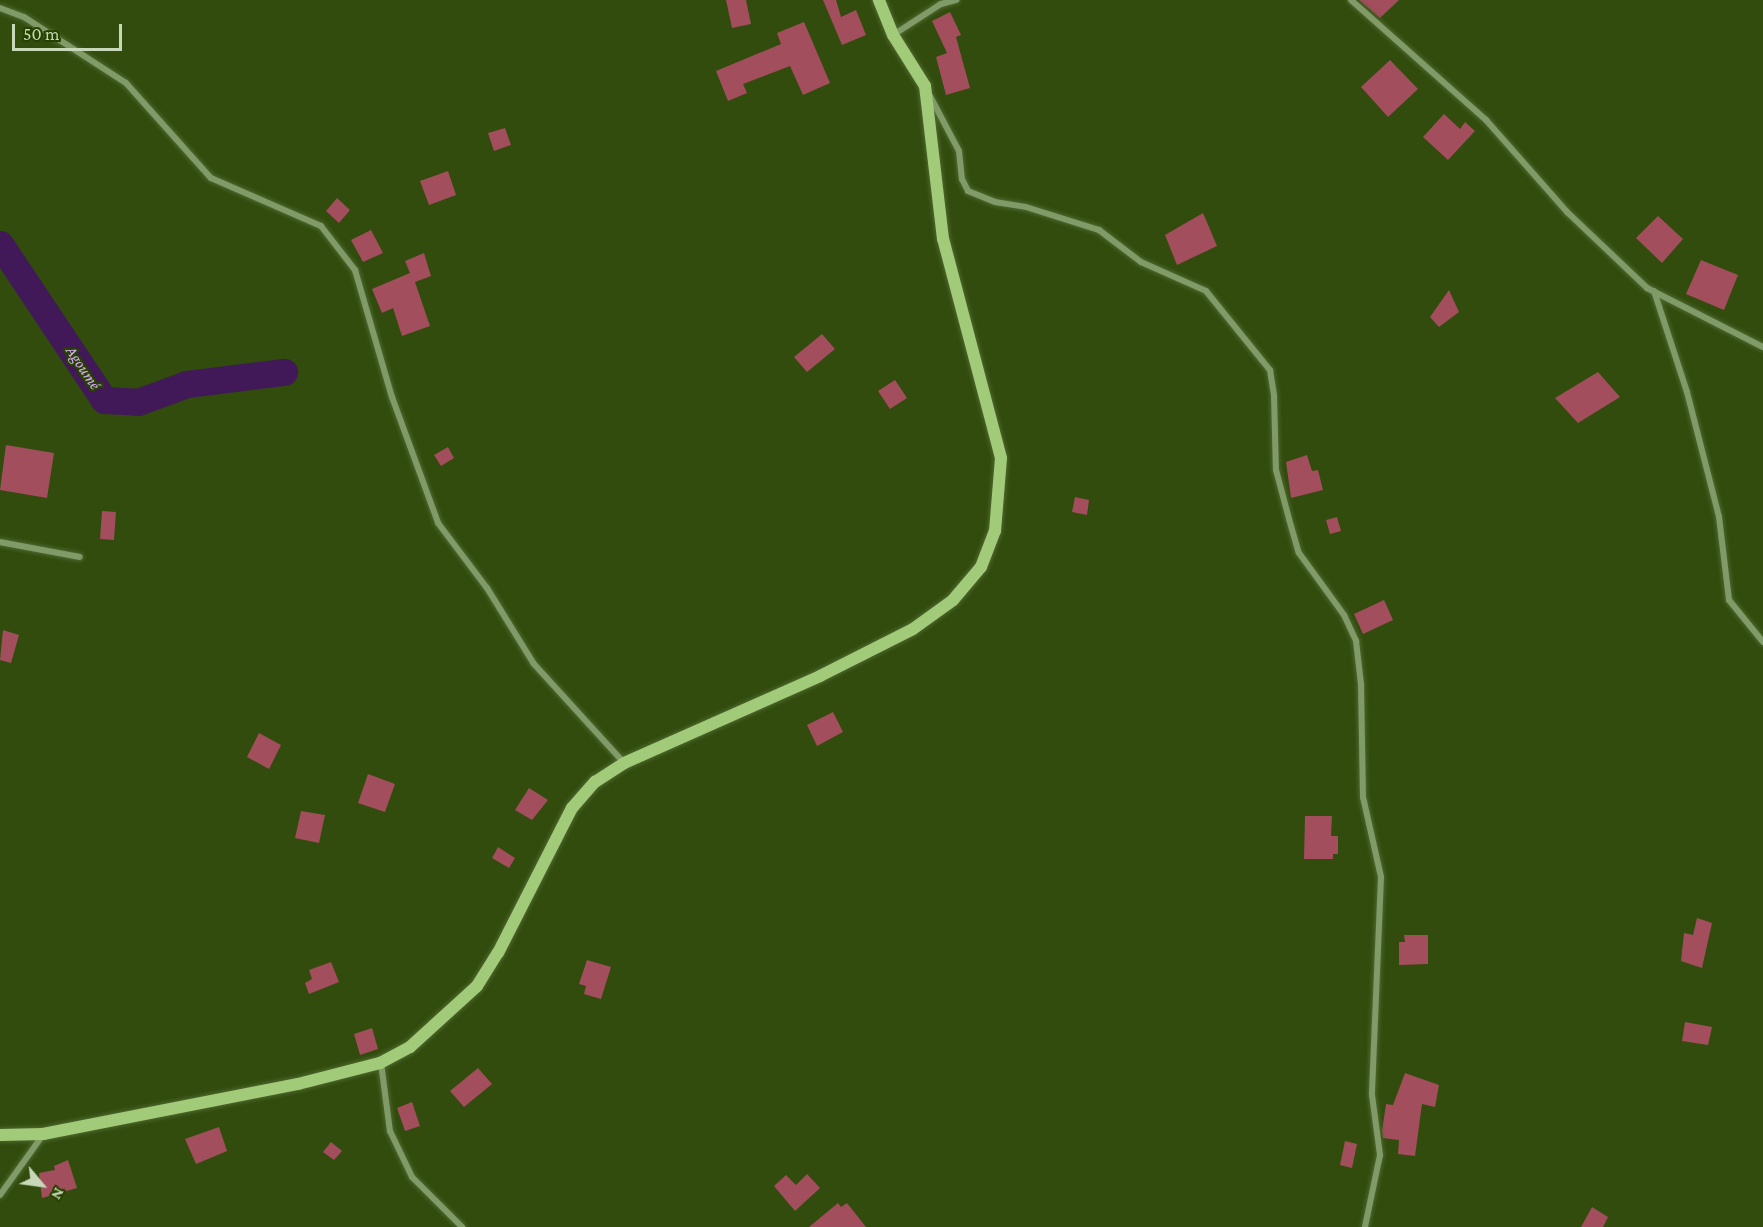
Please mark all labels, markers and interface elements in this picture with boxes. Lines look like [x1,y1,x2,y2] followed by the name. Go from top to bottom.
[15,12,124,50] scale bar
[23,24,60,44] text: 50 m
[61,342,105,394] water label: Agoumé
[12,1155,72,1215] north arrow
[48,1185,68,1203] text: N

